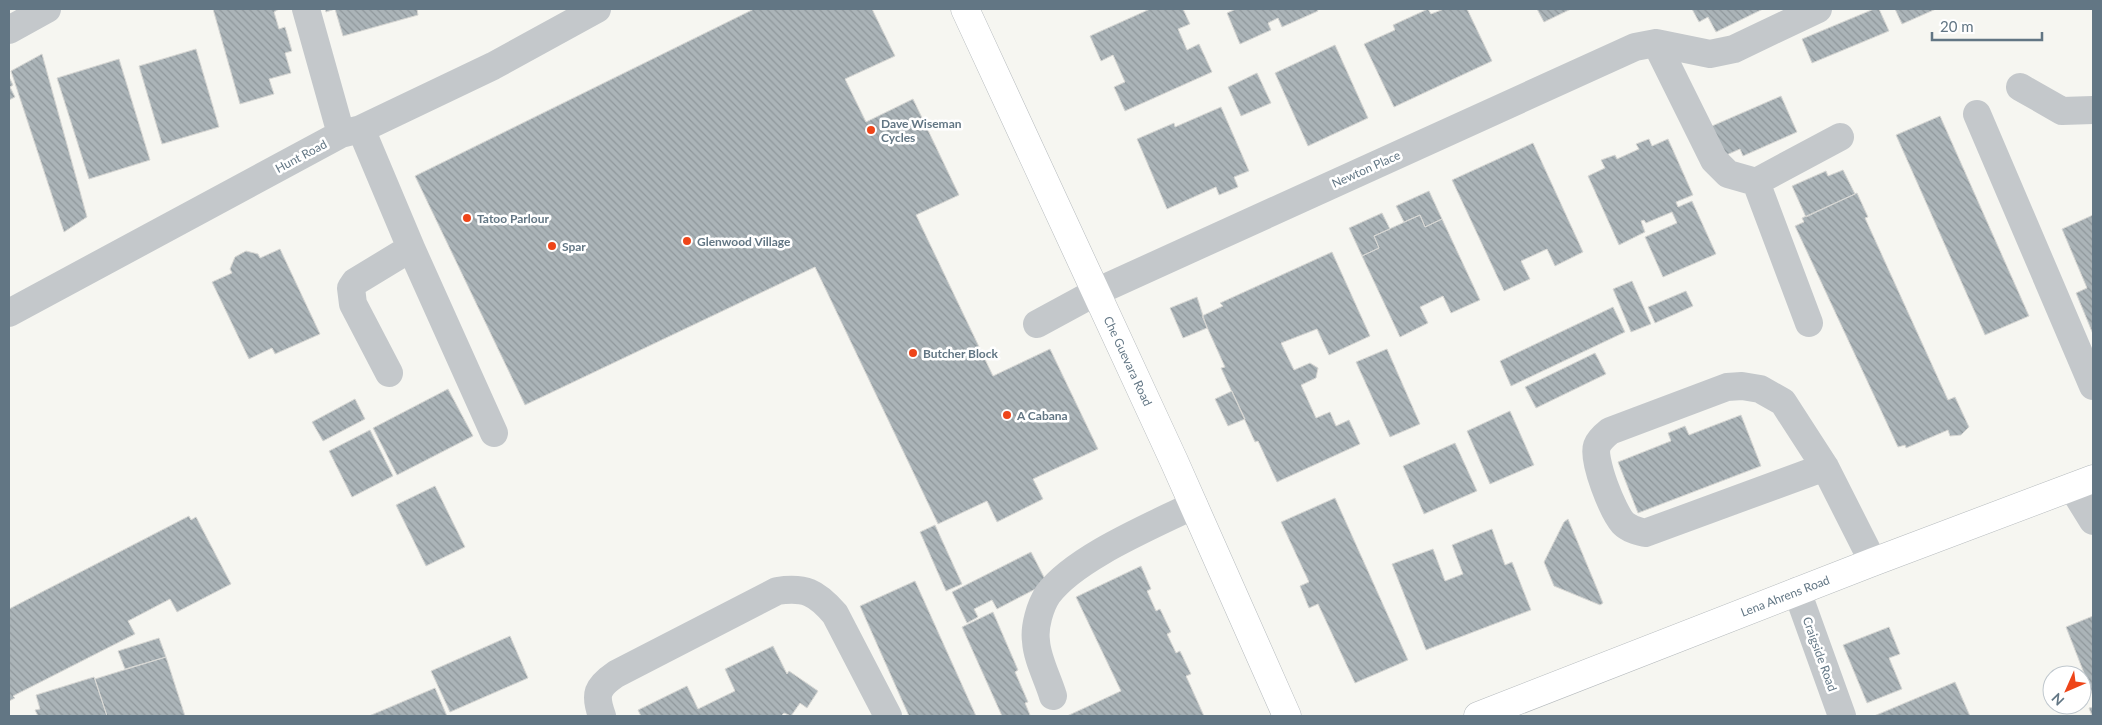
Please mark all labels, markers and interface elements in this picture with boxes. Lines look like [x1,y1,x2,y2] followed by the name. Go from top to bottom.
[1932,10,2042,42] scale bar
[1940,17,1974,35] text: 20 m
[881,116,962,145] place label: Dave Wiseman Cycles
[865,124,877,136] marker: Dave Wiseman Cycles
[273,136,329,176] street label: Hunt Road
[1329,147,1403,191] street label: Newton Place
[477,211,549,226] place label: Tatoo Parlour
[461,212,473,224] marker: Tatoo Parlour
[697,234,791,249] place label: Glenwood Village
[681,235,693,247] marker: Glenwood Village
[562,239,586,254] place label: Spar
[546,240,558,252] marker: Spar
[1101,314,1155,408] street label: Che Guevara Road
[923,346,999,361] place label: Butcher Block
[907,347,919,359] marker: Butcher Block
[1016,408,1068,423] place label: A Cabana
[1001,409,1013,421] marker: A Cabana
[1738,572,1832,620] street label: Lena Ahrens Road
[1800,615,1840,693] street label: Craigside Road
[2042,665,2092,715] north arrow
[2048,690,2067,709] text: N

